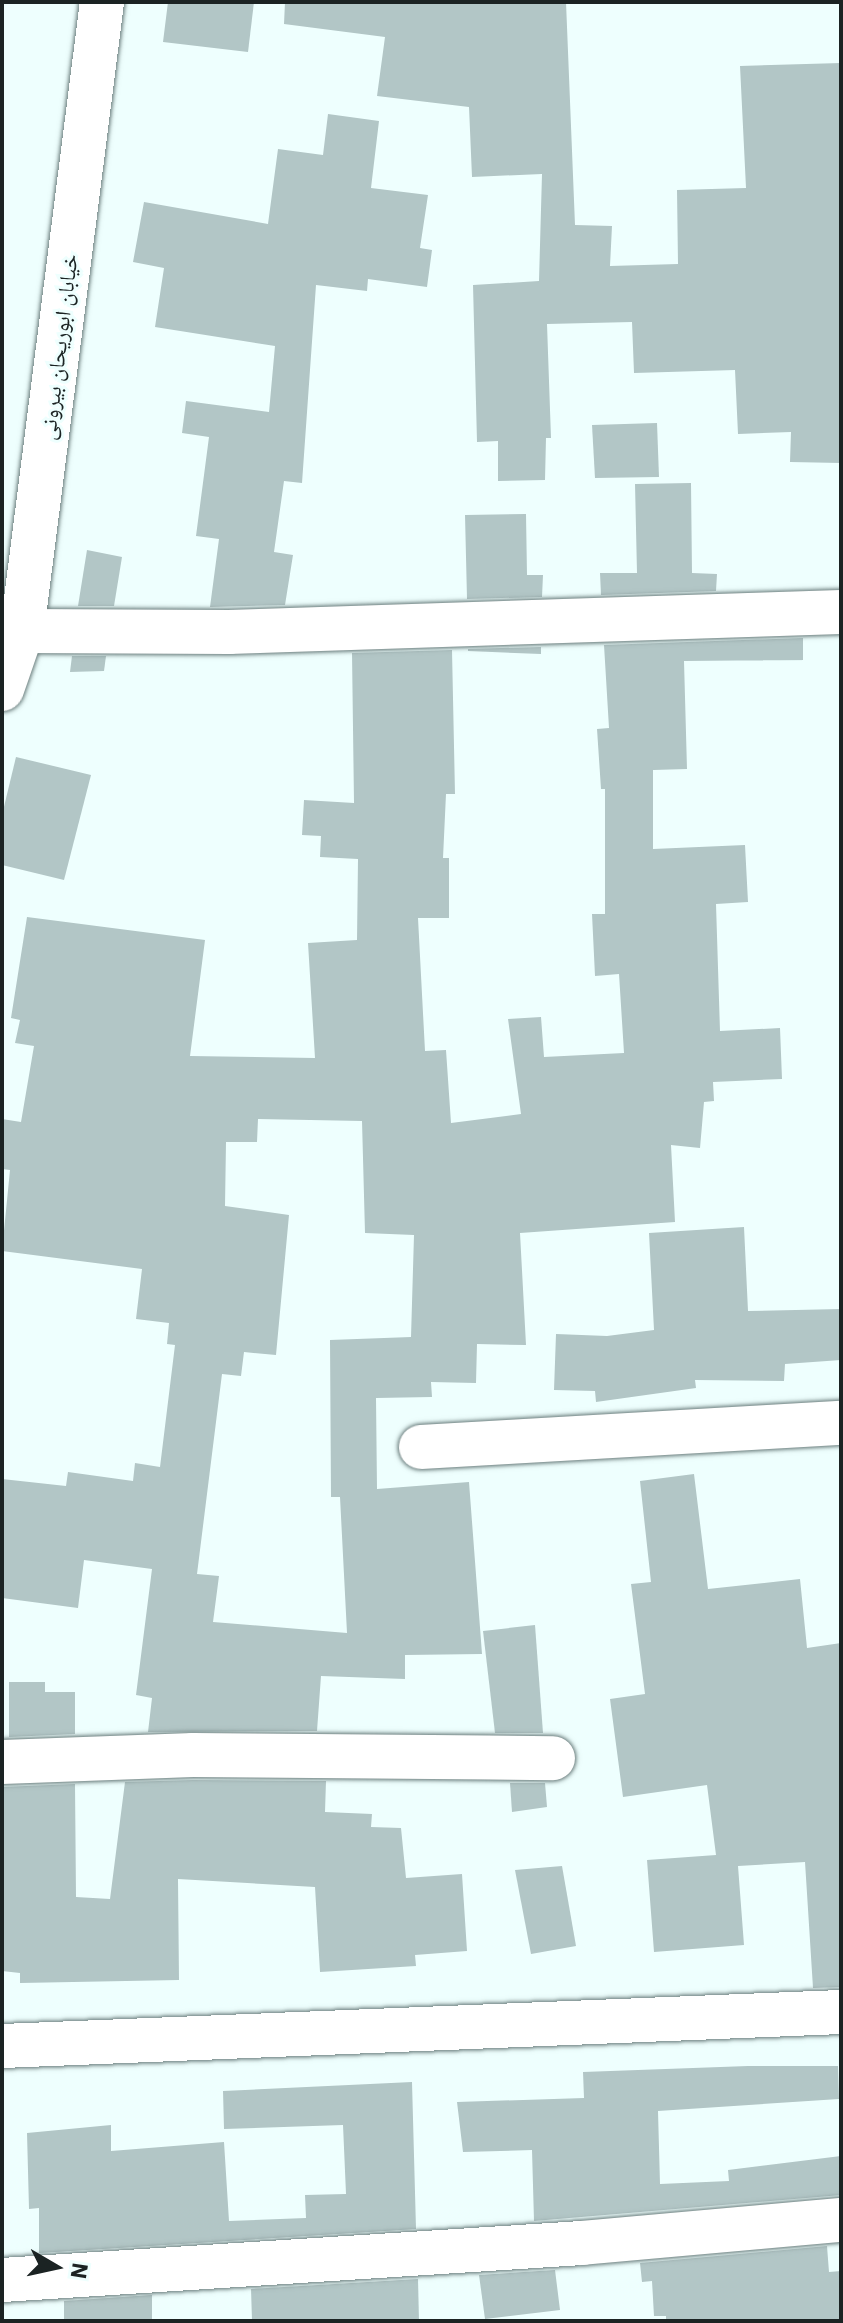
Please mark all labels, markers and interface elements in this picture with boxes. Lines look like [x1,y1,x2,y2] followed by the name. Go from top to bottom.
[33,252,83,442] street label: خیابان ابوریحان بیرونی
[16,2227,96,2307] north arrow
[65,2261,96,2281] text: N

